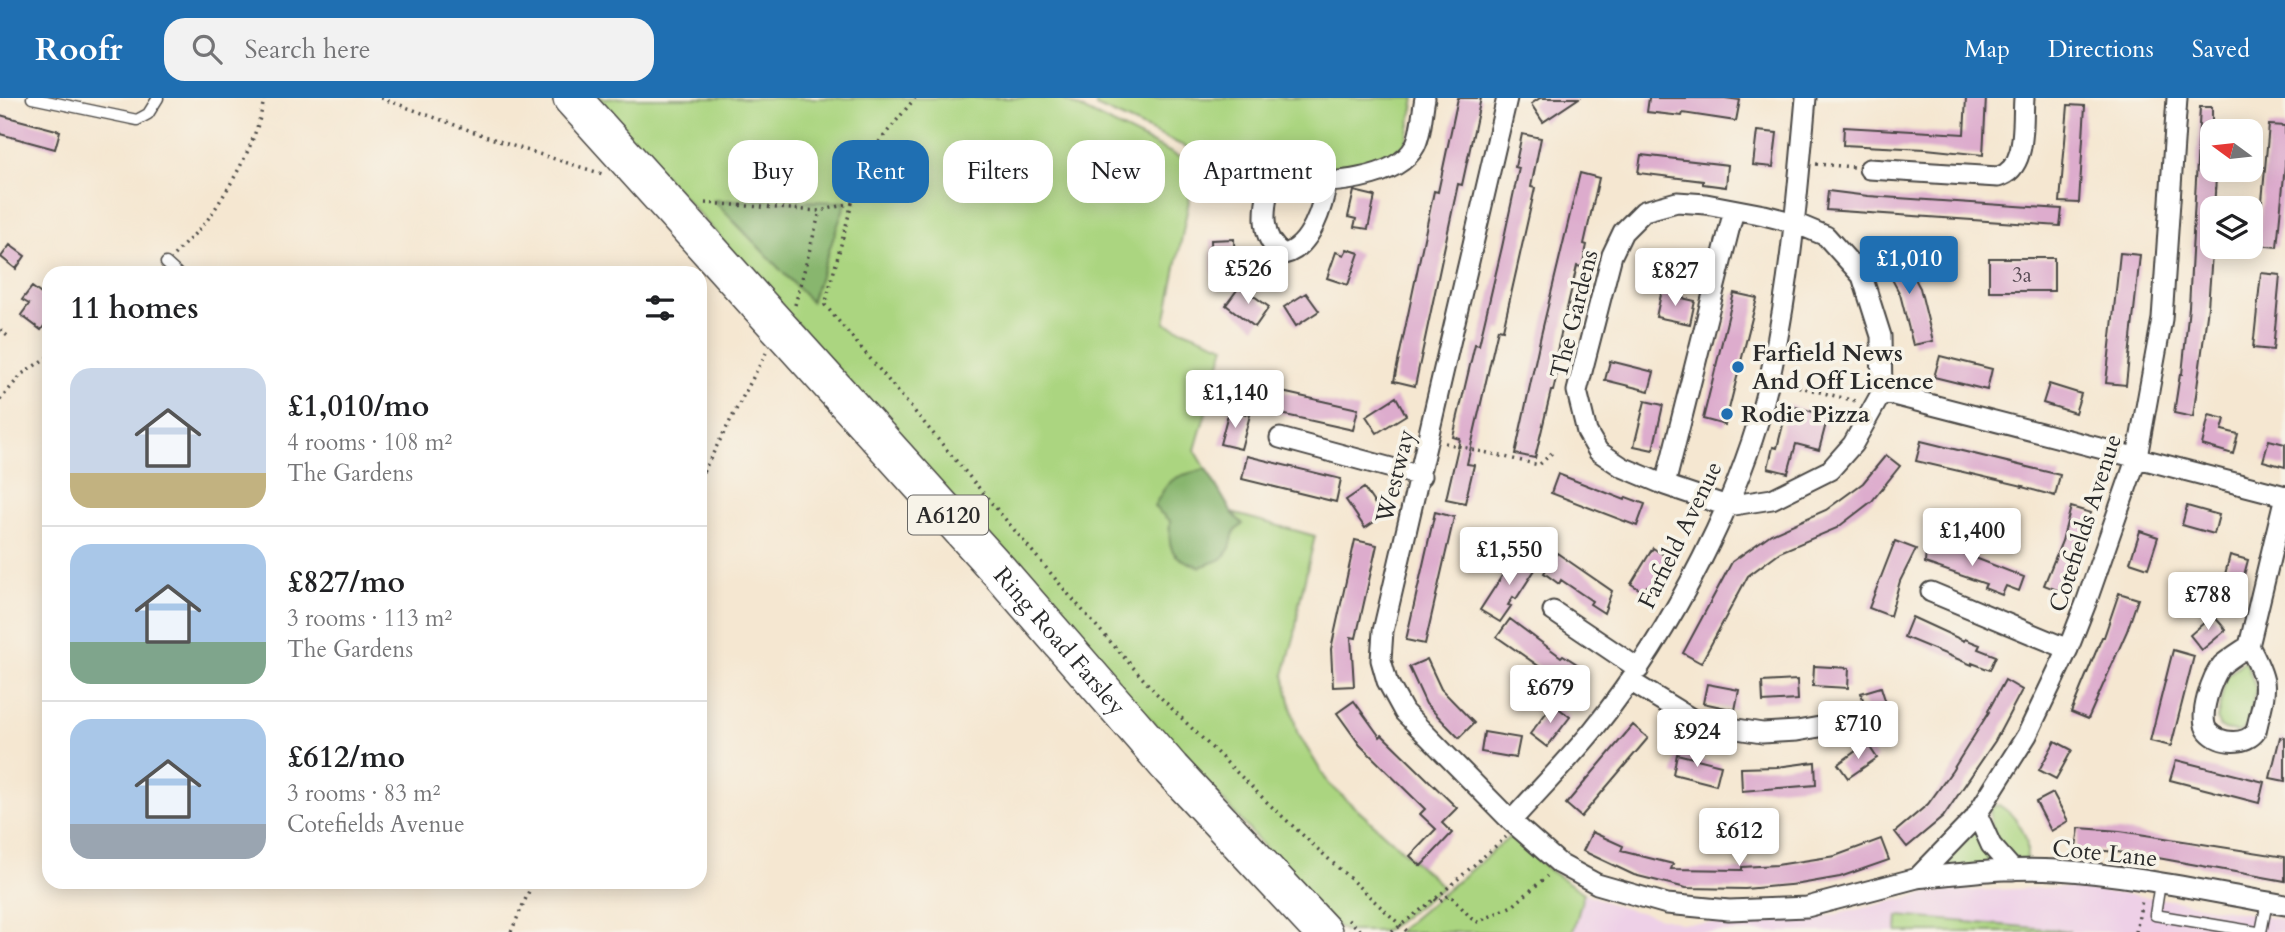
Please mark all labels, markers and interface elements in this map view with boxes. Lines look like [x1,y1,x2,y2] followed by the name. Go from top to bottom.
[164,18,654,81] search box
[35,27,122,72] text: Roofr
[188,30,226,68] icon: search
[244,32,370,67] text: Search here
[1964,33,2010,66] text: Map
[2048,33,2154,66] text: Directions
[2192,33,2250,66] text: Saved
[2200,119,2263,182] north arrow
[2200,119,2263,259] map controls
[728,140,818,203] chip: Buy
[832,140,929,203] chip: Rent
[943,140,1053,203] chip: Filters
[1067,140,1165,203] chip: New
[1179,140,1336,203] chip: Apartment
[2200,196,2263,259] button: layers
[1852,236,1966,296] pin: £1,010
[1876,243,1942,274] text: £1,010
[1207,246,1289,306] pin: £526
[1543,246,1606,382] street label: The Gardens
[1634,248,1716,308] pin: £827
[1224,253,1272,284] text: £526
[1651,255,1699,286] text: £827
[2012,261,2032,290] house number: 3a
[70,288,199,329] text: 11 homes
[641,289,679,327] icon: filters
[1752,337,1934,398] place label: Farfield News And Off Licence
[1730,359,1746,375] marker: Farfield News And Off Licence
[1178,370,1292,430] pin: £1,140
[1202,377,1268,408] text: £1,140
[287,386,429,427] text: £1,010/mo
[126,396,210,480] icon: home
[1741,398,1870,431] place label: Rodie Pizza
[1719,406,1735,422] marker: Rodie Pizza
[1368,426,1423,527] street label: Westway
[287,427,452,458] text: 4 rooms · 108 m²
[2041,430,2130,616] street label: Cotefields Avenue
[1630,456,1730,615] street label: Farfield Avenue
[287,458,413,489] text: The Gardens
[908,496,988,534] road number: A6120
[1915,508,2029,568] pin: £1,400
[1939,515,2005,546] text: £1,400
[1452,528,1566,587] pin: £1,550
[1476,534,1542,565] text: £1,550
[986,560,1133,723] street label: Ring Road Farsley
[287,562,405,603] text: £827/mo
[126,572,210,656] icon: home
[2167,573,2249,632] pin: £788
[2184,579,2232,610] text: £788
[287,603,452,634] text: 3 rooms · 113 m²
[287,634,413,665] text: The Gardens
[1509,666,1591,725] pin: £679
[1526,672,1574,703] text: £679
[1817,702,1899,761] pin: £710
[1834,708,1882,739] text: £710
[1656,710,1738,769] pin: £924
[1673,716,1721,747] text: £924
[287,737,405,778] text: £612/mo
[126,747,210,831] icon: home
[287,778,440,809] text: 3 rooms · 83 m²
[1698,808,1780,868] pin: £612
[287,809,465,840] text: Cotefields Avenue
[1715,815,1763,846] text: £612
[2051,832,2159,875] street label: Cote Lane

